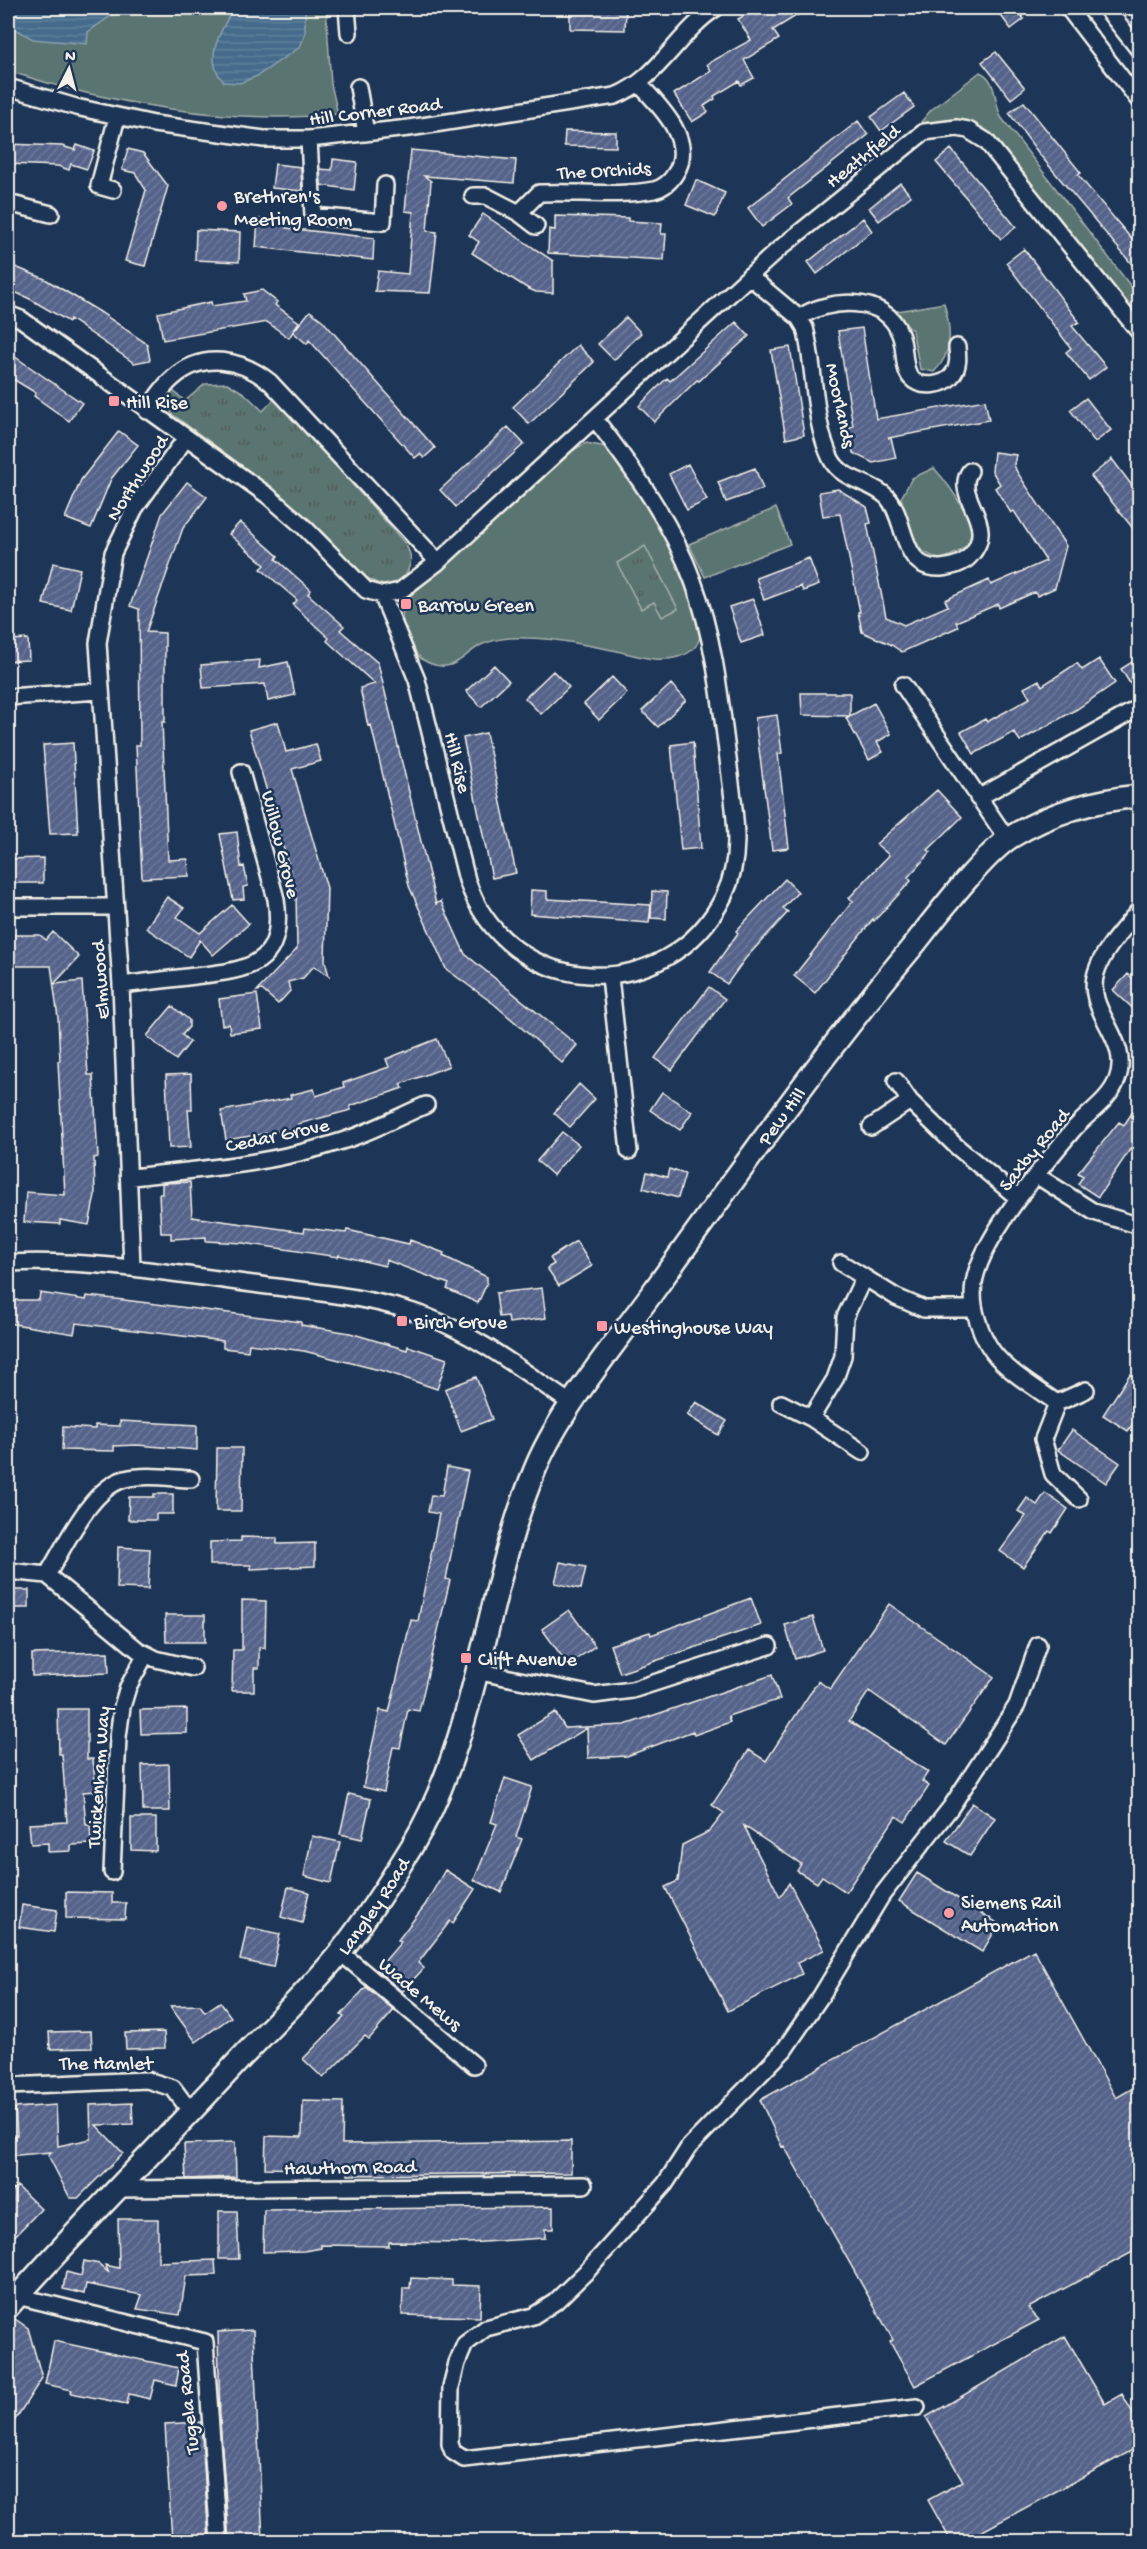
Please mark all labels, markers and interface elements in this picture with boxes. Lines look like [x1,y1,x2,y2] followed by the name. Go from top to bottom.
[39,39,99,99] north arrow
[64,48,77,68] text: N
[308,94,445,133] street label: Hill Corner Road
[823,119,908,195] street label: Heathfield
[556,159,652,186] street label: The Orchids
[233,187,352,233] place label: Brethren's Meeting Room
[215,199,229,213] marker: Brethren's Meeting Room
[818,361,859,451] street label: Moorlands
[126,393,188,416] place label: Hill Rise
[107,394,121,408] marker: Hill Rise
[103,430,176,526] street label: Northwood
[417,596,534,619] place label: Barrow Green
[399,597,413,611] marker: Barrow Green
[437,730,474,796] street label: Hill Rise
[254,789,303,902] street label: Willow Grove
[88,937,117,1020] street label: Elmwood
[754,1084,812,1152] street label: Pew Hill
[995,1103,1077,1197] street label: Saxby Road
[224,1115,332,1160] street label: Cedar Grove
[413,1313,508,1336] place label: Birch Grove
[395,1314,409,1328] marker: Birch Grove
[614,1318,773,1341] place label: Westinghouse Way
[595,1319,609,1333] marker: Westinghouse Way
[478,1650,577,1673] place label: Clift Avenue
[459,1651,473,1665] marker: Clift Avenue
[84,1706,117,1850] street label: Twickenham Way
[334,1853,418,1961] street label: Langley Road
[961,1893,1061,1939] place label: Siemens Rail Automation
[942,1906,956,1920] marker: Siemens Rail Automation
[372,1954,466,2038] street label: Wade Mews
[58,2054,154,2077] street label: The Hamlet
[284,2157,419,2182] street label: Hawthorn Road
[172,2348,206,2456] street label: Tugela Road

